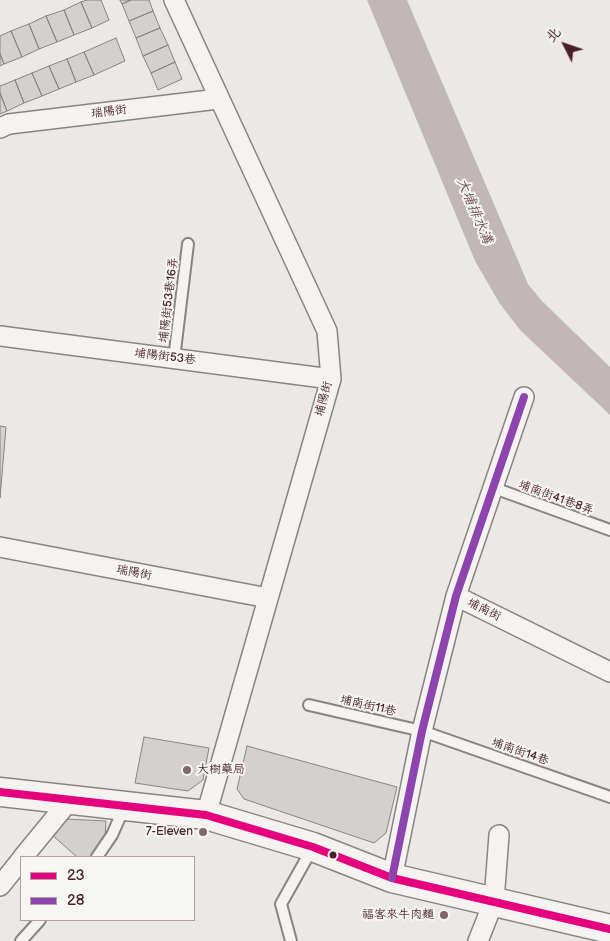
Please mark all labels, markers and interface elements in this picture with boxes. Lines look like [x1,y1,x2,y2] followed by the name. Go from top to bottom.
[540,20,590,70] north arrow
[542,24,564,46] text: 北
[90,103,128,121] street label: 瑞陽街
[453,176,495,246] water label: 大埔排水溝
[157,256,181,344] street label: 埔陽街53巷16弄
[133,346,197,368] street label: 埔陽街53巷
[312,380,336,418] street label: 埔陽街
[516,478,596,518] street label: 埔南街41巷8弄
[115,562,153,584] street label: 瑞陽街
[465,596,503,624] street label: 埔南街
[338,693,398,719] street label: 埔南街11巷
[489,735,551,769] street label: 埔南街14巷
[197,763,245,777] place label: 大樹藥局
[181,764,193,776] marker: 大樹藥局
[146,825,193,839] place label: 7-Eleven
[197,826,209,838] marker: 7-Eleven
[328,850,338,860] unlabelled marker
[20,856,195,921] legend
[67,866,85,885] text: 23
[67,891,85,910] text: 28
[362,908,434,922] place label: 福客來牛肉麵
[438,909,450,921] marker: 福客來牛肉麵

